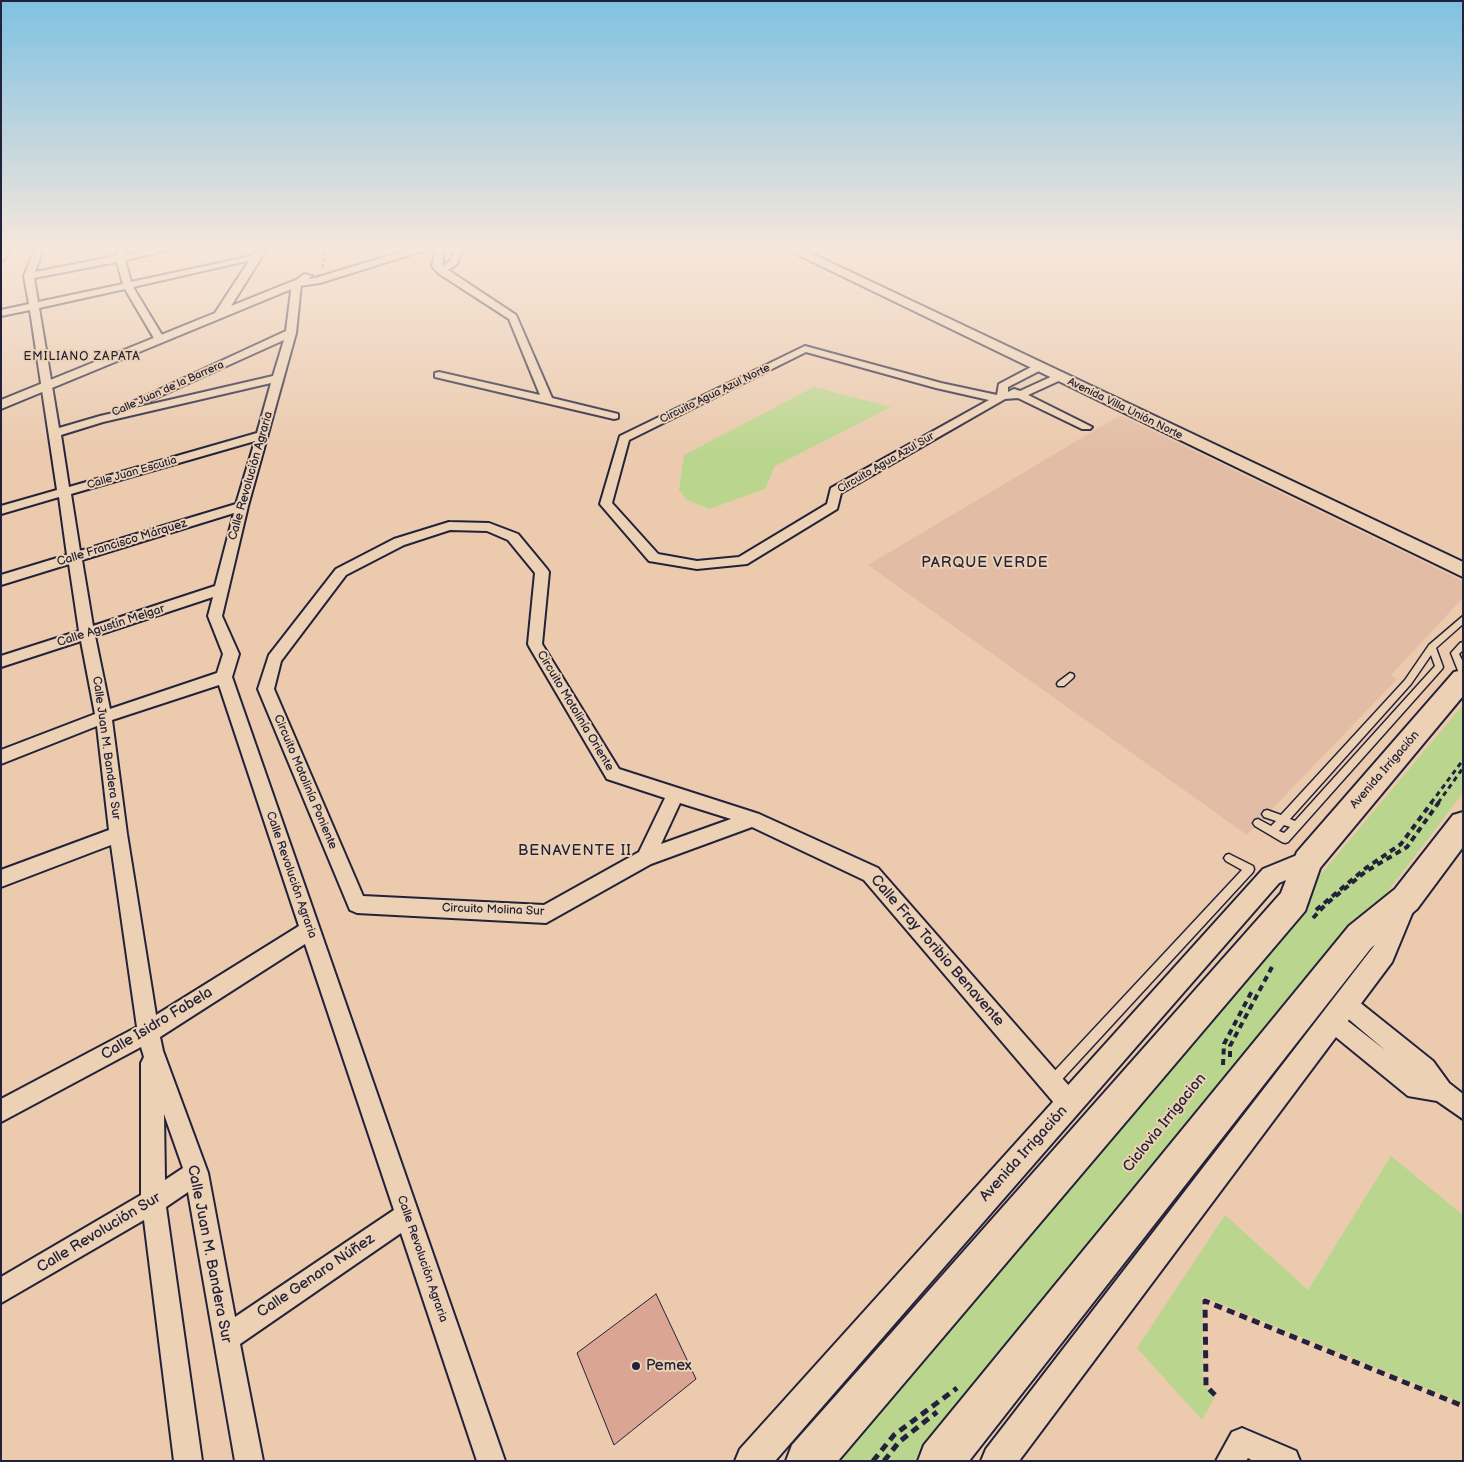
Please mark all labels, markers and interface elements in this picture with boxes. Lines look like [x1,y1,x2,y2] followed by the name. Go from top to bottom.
[22,350,142,364] district label: EMILIANO ZAPATA
[110,358,226,420] street label: Calle Juan de la Barrera
[658,362,772,426] street label: Circuito Agua Azul Norte
[1065,375,1185,443] street label: Avenida Villa Unión Norte
[226,410,276,542] street label: Calle Revolución Agraria
[835,430,937,496] street label: Circuito Agua Azul Sur
[86,454,178,492] street label: Calle Juan Escutia
[55,516,189,570] street label: Calle Francisco Márquez
[920,554,1050,572] district label: PARQUE VERDE
[55,602,167,650] street label: Calle Agustín Melgar
[533,648,617,774] street label: Circuito Motolinía Oriente
[89,675,123,821] street label: Calle Juan M. Bandera Sur
[270,713,340,851] street label: Circuito Motolinía Poniente
[1347,728,1423,812] street label: Avenida Irrigación
[263,810,319,940] street label: Calle Revolución Agraria
[516,842,634,860] district label: BENAVENTE II
[866,872,1008,1030] street label: Calle Fray Toribio Benavente
[442,901,544,919] street label: Circuito Molina Sur
[98,984,216,1064] street label: Calle Isidro Fabela
[1120,1070,1210,1176] street label: Ciclovia Irrigacion
[976,1102,1072,1206] street label: Avenida Irrigación
[183,1163,235,1345] street label: Calle Juan M. Bandera Sur
[34,1189,164,1277] street label: Calle Revolución Sur
[394,1194,450,1324] street label: Calle Revolución Agraria
[254,1230,378,1322] street label: Calle Genaro Núñez
[646,1357,692,1375] place label: Pemex
[630,1360,642,1372] marker: Pemex

